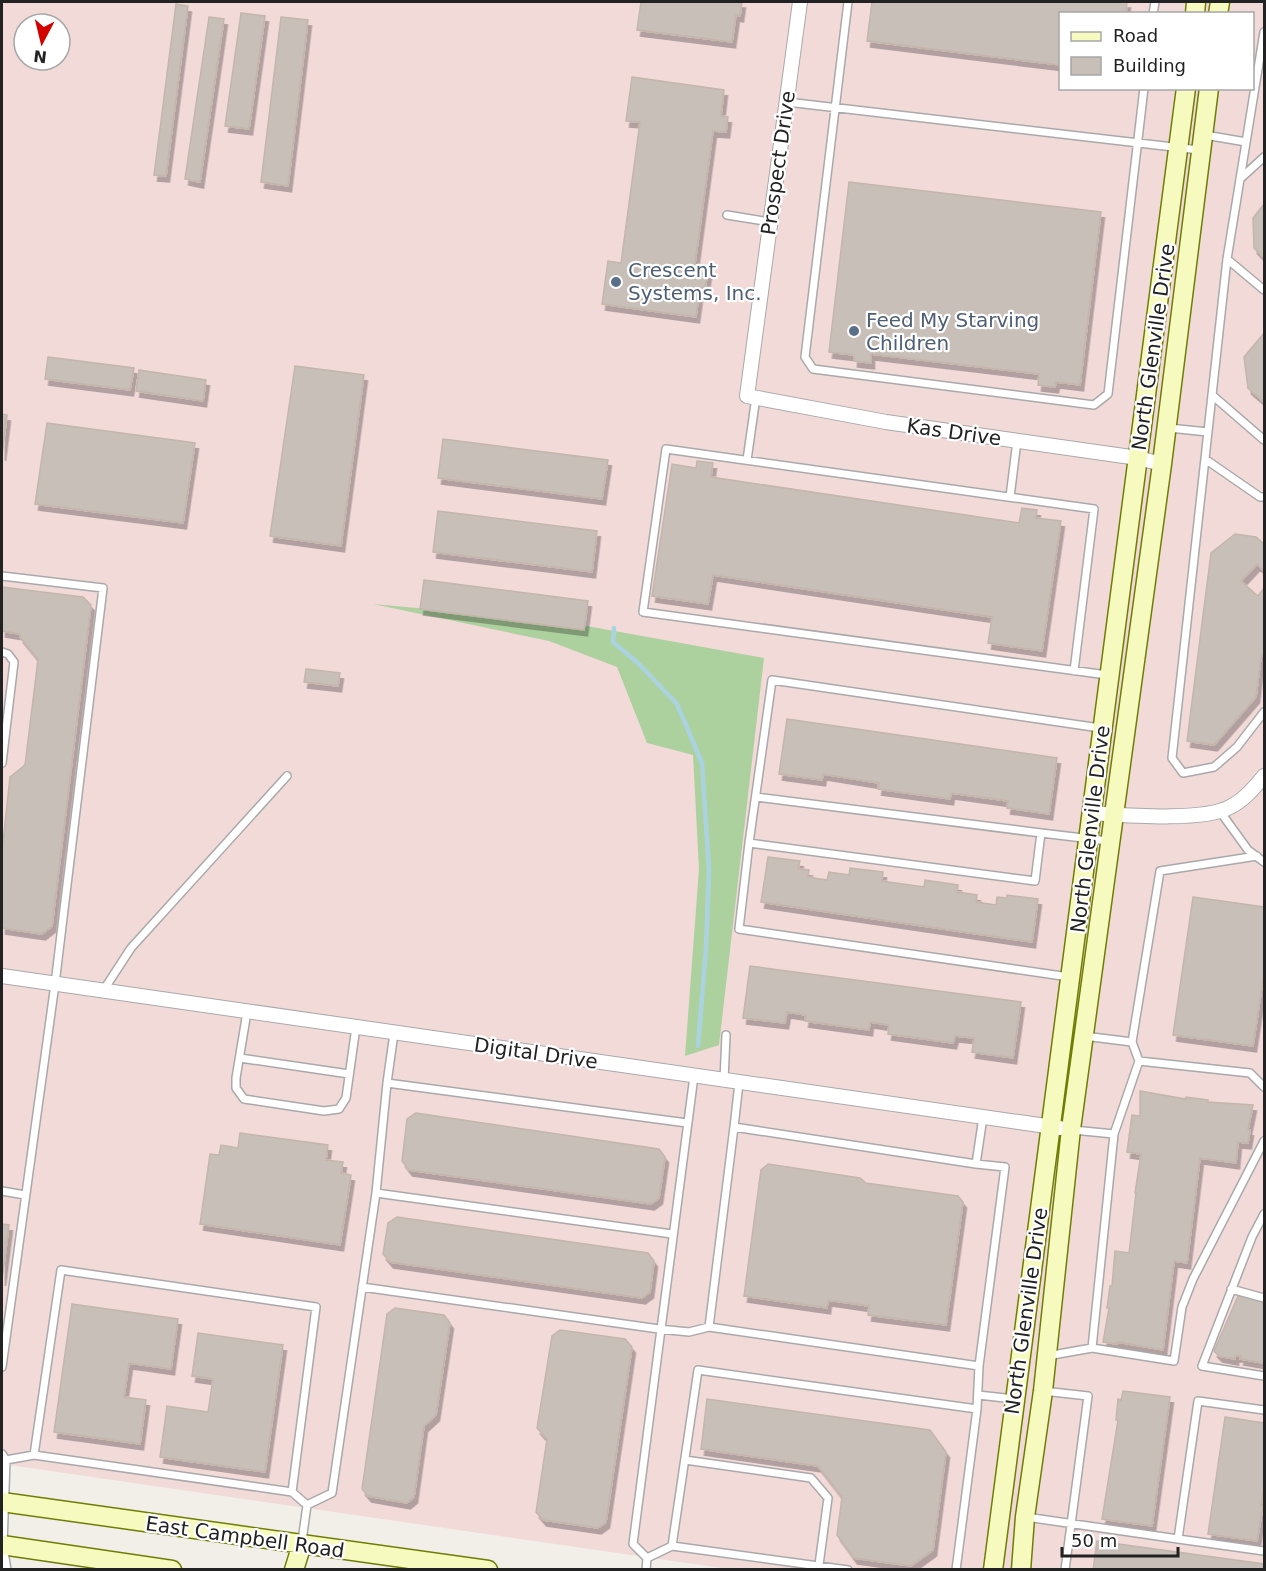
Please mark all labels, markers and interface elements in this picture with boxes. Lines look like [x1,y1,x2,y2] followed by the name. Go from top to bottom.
[12,12,72,72] north arrow
[1059,12,1254,90] legend
[1113,25,1158,46] text: Road
[32,46,48,67] text: N
[1113,55,1186,76] text: Building
[756,89,800,237] street label: Prospect Drive
[1127,242,1179,452] street label: North Glenville Drive
[628,258,762,305] place label: Crescent Systems, Inc.
[609,275,623,289] marker: Crescent Systems, Inc.
[866,308,1039,355] place label: Feed My Starving Children
[847,324,861,338] marker: Feed My Starving Children
[905,413,1003,451] street label: Kas Drive
[1065,724,1115,934] street label: North Glenville Drive
[473,1032,599,1074] street label: Digital Drive
[1000,1206,1052,1416] street label: North Glenville Drive
[144,1511,346,1563] street label: East Campbell Road
[1062,1520,1178,1558] scale bar
[1071,1530,1117,1551] text: 50 m

